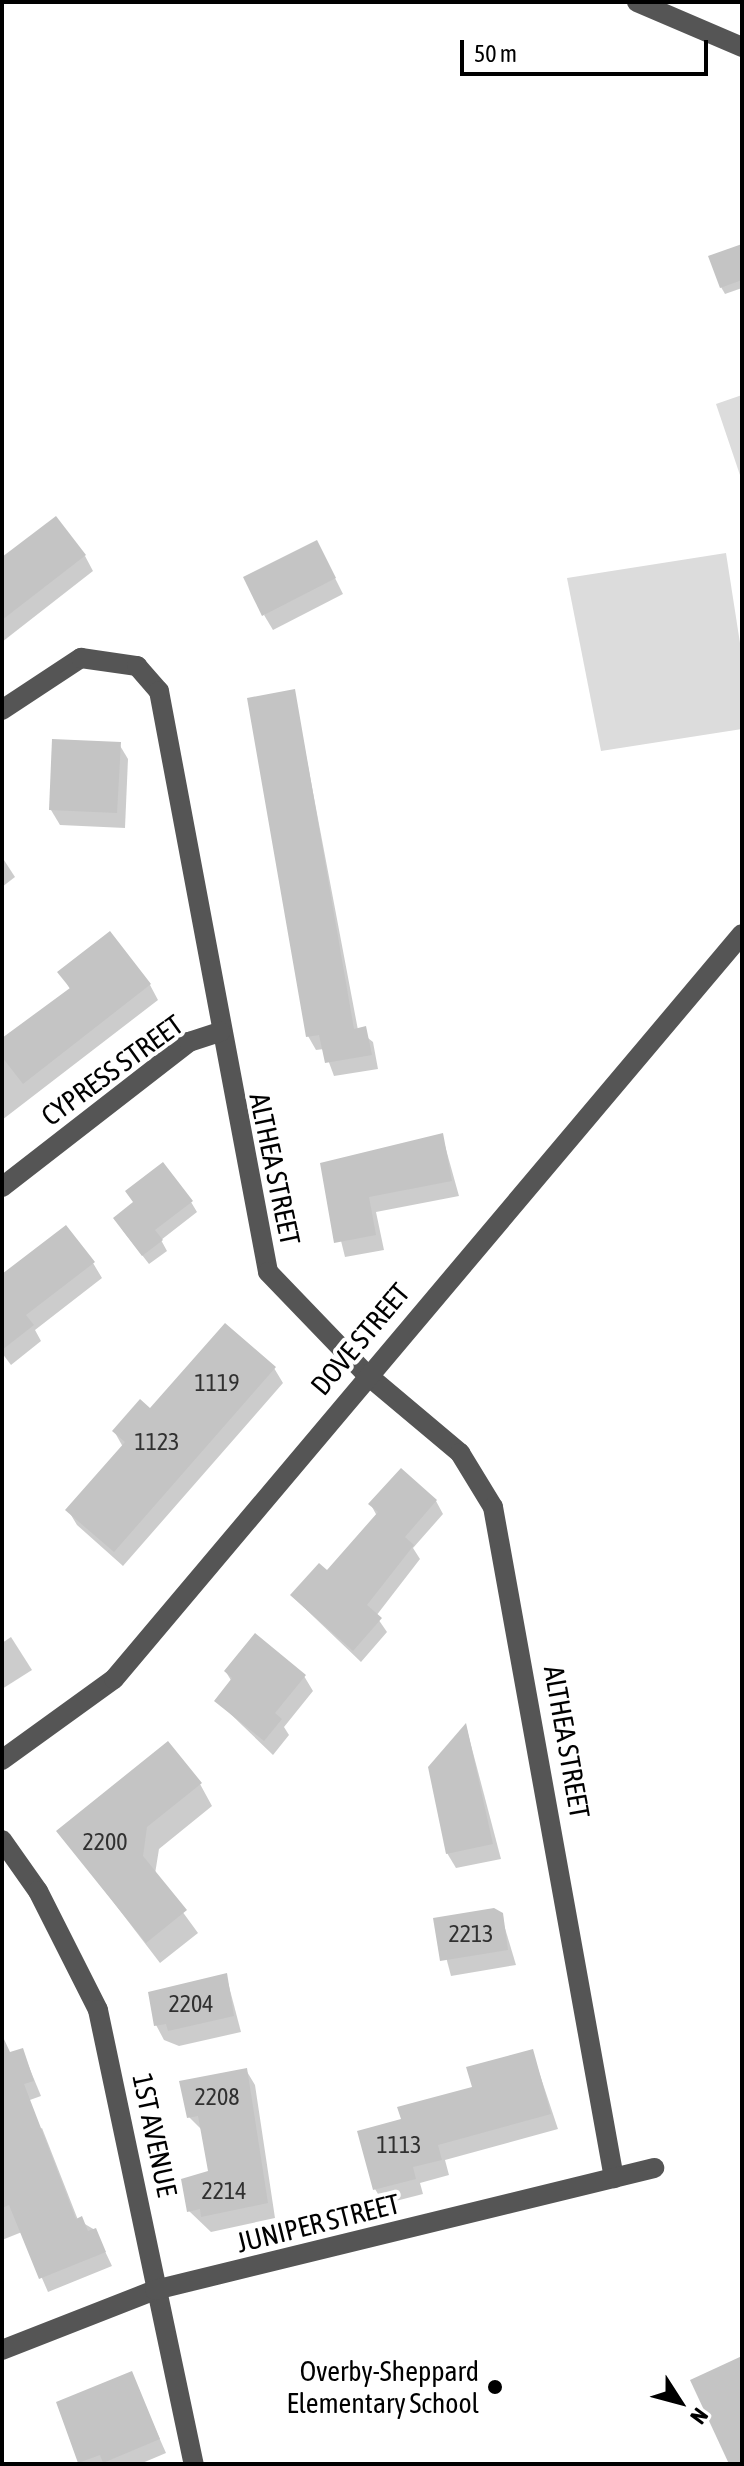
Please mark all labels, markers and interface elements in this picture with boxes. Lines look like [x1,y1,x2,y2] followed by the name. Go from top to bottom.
[464,24,712,74] scale bar
[474,40,517,67] text: 50 m
[35,1008,189,1132] street label: CYPRESS STREET
[243,1090,307,1248] street label: ALTHEA STREET
[304,1276,416,1402] street label: DOVE STREET
[194,1369,240,1397] house number: 1119
[134,1428,180,1456] house number: 1123
[537,1663,597,1821] street label: ALTHEA STREET
[82,1828,128,1856] house number: 2200
[448,1920,494,1948] house number: 2213
[168,1990,214,2018] house number: 2204
[126,2070,184,2200] street label: 1ST AVENUE
[194,2083,240,2111] house number: 2208
[376,2131,422,2159] house number: 1113
[201,2177,247,2205] house number: 2214
[233,2187,403,2259] street label: JUNIPER STREET
[287,2354,479,2420] place label: Overby-Sheppard Elementary School
[640,2362,720,2442] north arrow
[486,2378,504,2396] marker: Overby-Sheppard Elementary School
[685,2403,714,2429] text: N

